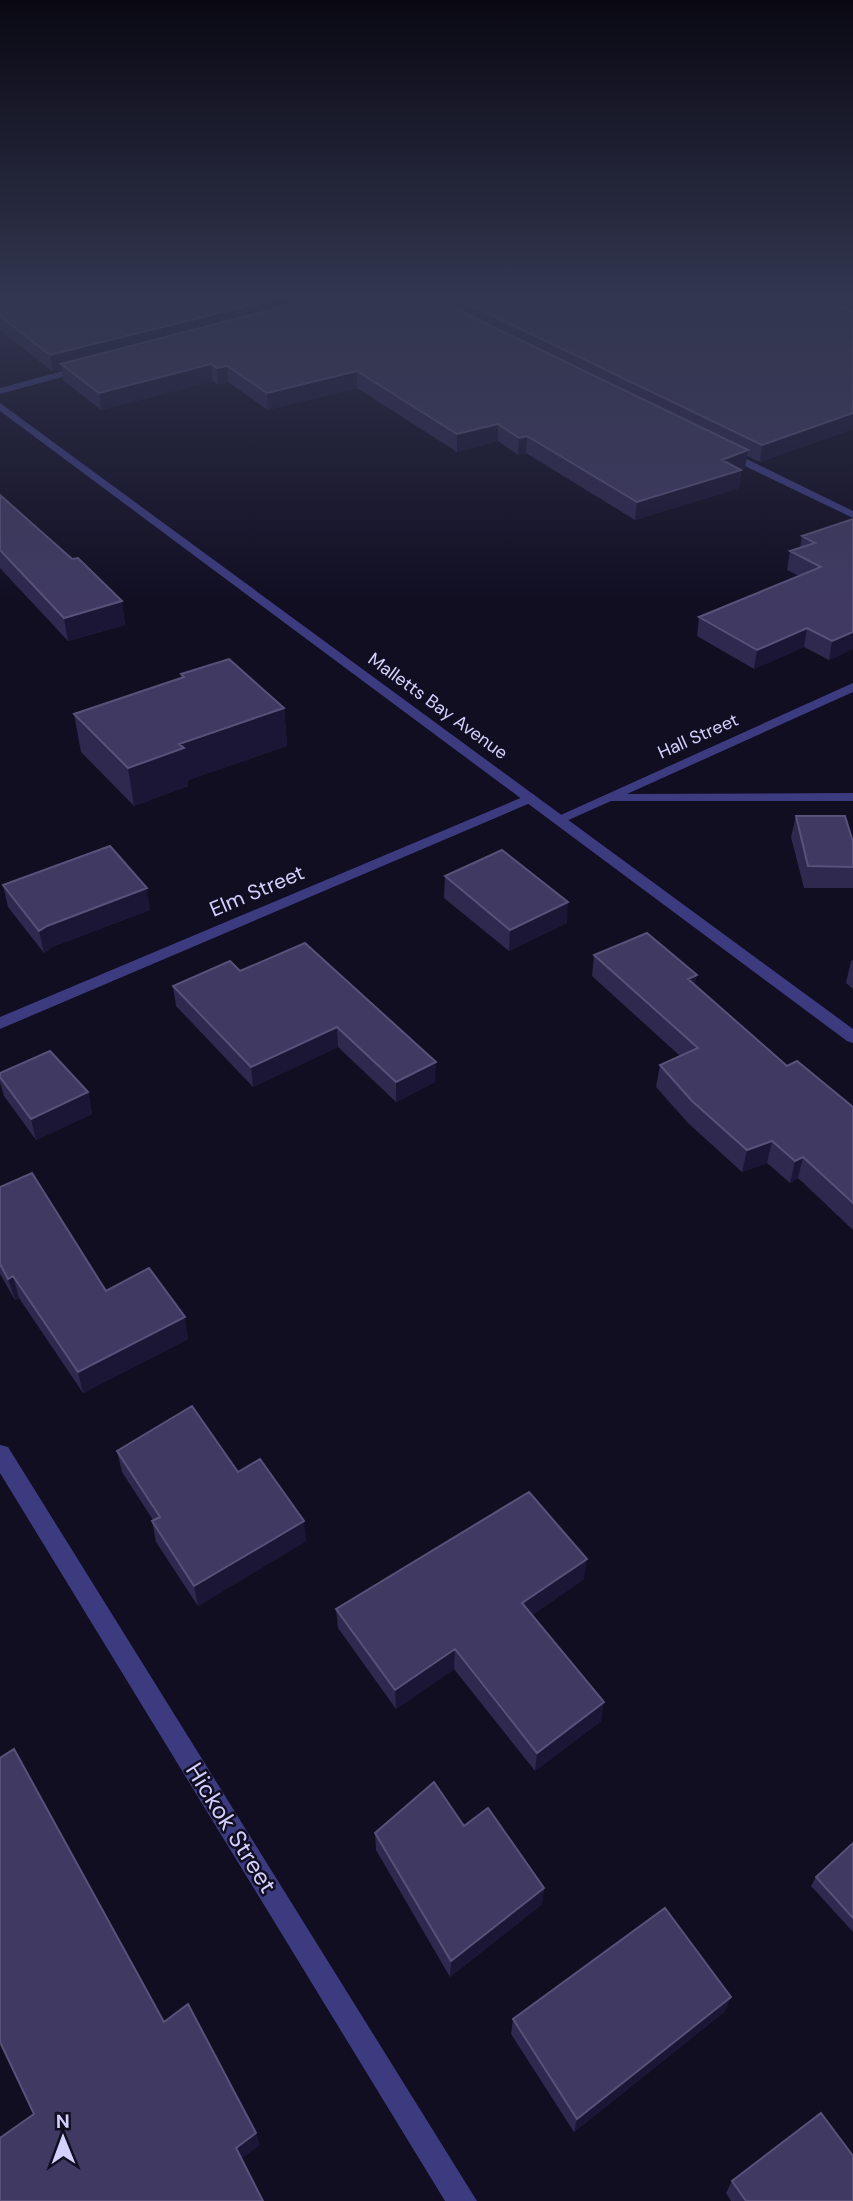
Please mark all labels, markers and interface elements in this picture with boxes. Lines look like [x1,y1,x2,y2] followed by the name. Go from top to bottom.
[363,647,513,765] street label: Malletts Bay Avenue
[654,708,742,764] street label: Hall Street
[205,859,309,923] street label: Elm Street
[179,1757,284,1899] street label: Hickok Street
[28,2103,98,2173] north arrow
[56,2109,70,2134] text: N

